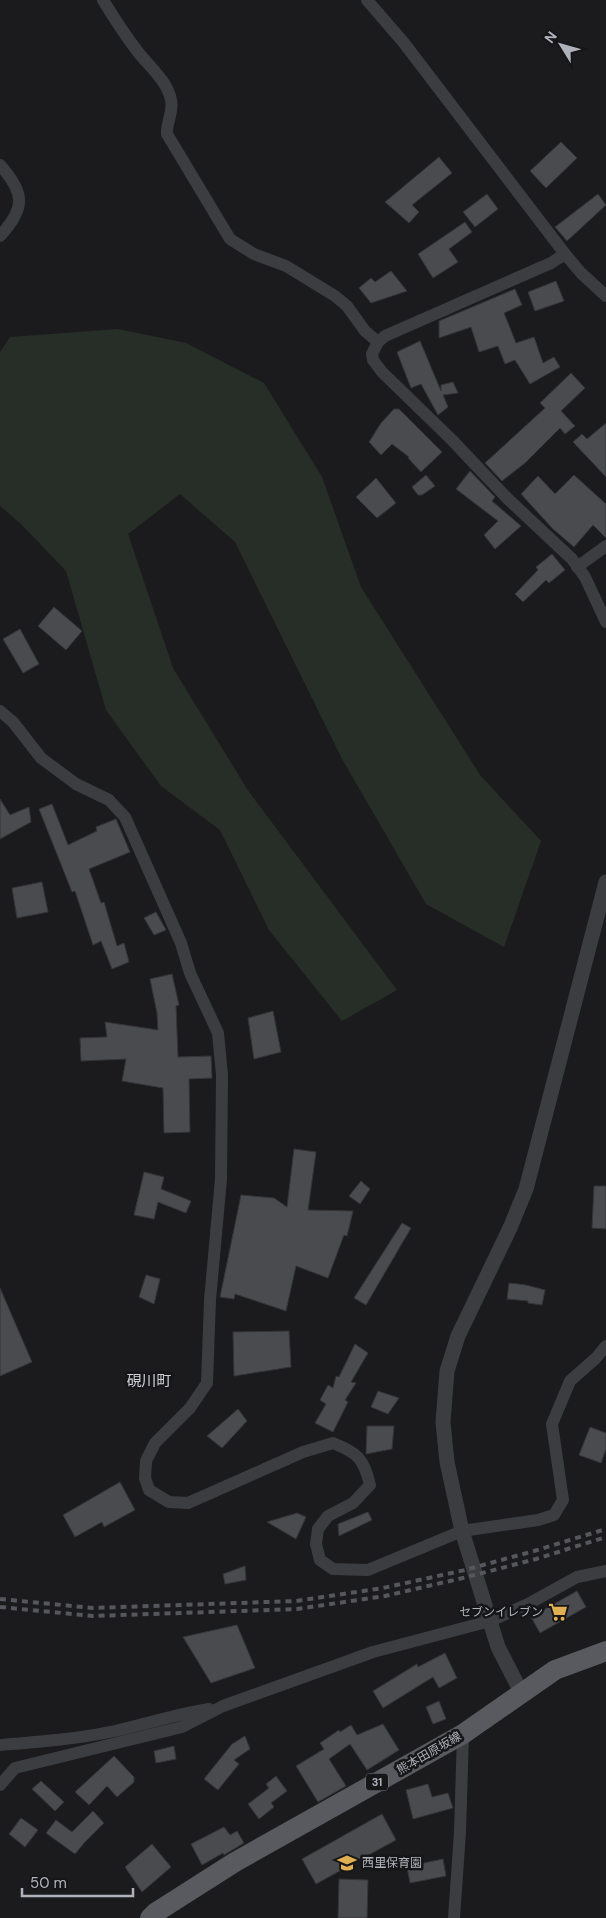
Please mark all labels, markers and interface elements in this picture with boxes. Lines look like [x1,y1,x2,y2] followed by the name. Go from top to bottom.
[536,20,586,70] north arrow
[540,28,561,47] text: N
[126,1371,172,1391] district label: 硯川町
[547,1601,569,1623] supermarket icon: セブンイレブン
[459,1604,543,1620] place label: セブンイレブン
[394,1728,464,1778] street label: 熊本田原坂線
[366,1774,388,1790] road number: 31
[336,1852,358,1874] school or university icon: 西里保育園
[362,1855,422,1871] place label: 西里保育園
[22,1866,134,1898] scale bar
[30,1873,67,1893] text: 50 m

